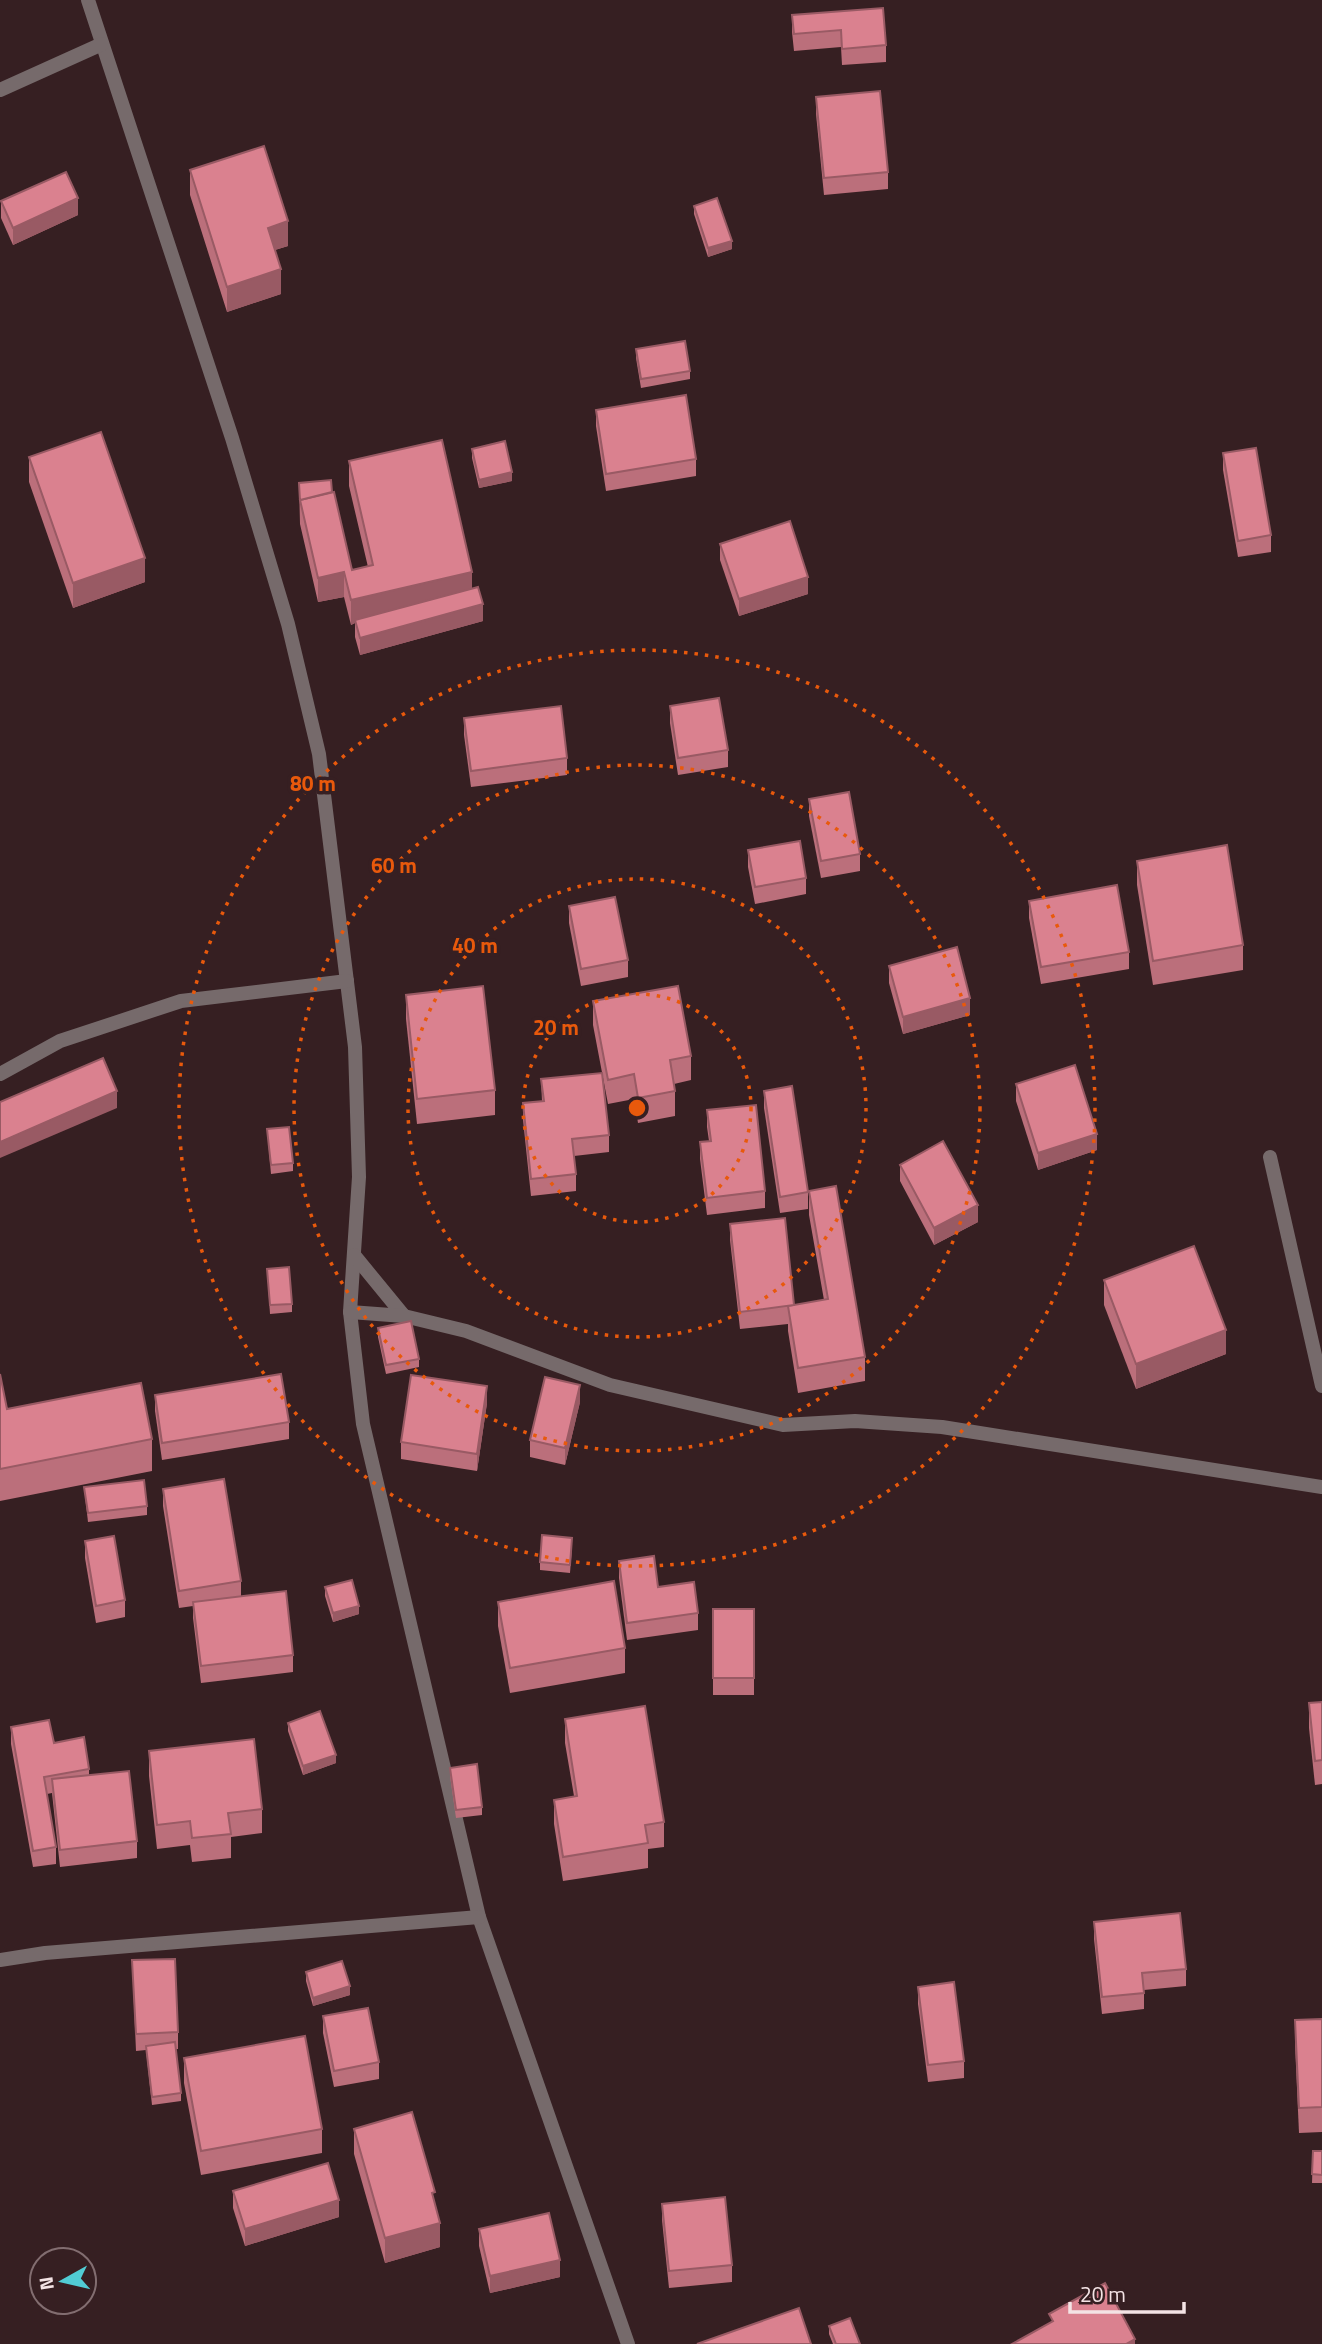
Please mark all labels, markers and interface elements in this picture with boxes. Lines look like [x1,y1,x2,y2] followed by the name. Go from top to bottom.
[290,767,336,799] text: 80 m
[371,849,417,881] text: 60 m
[452,929,498,961] text: 40 m
[533,1011,579,1043] text: 20 m
[625,1096,649,1120] centre of rings
[28,2246,98,2316] north arrow
[1070,2270,1184,2314] scale bar
[30,2275,61,2292] text: N
[1080,2278,1126,2310] text: 20 m

